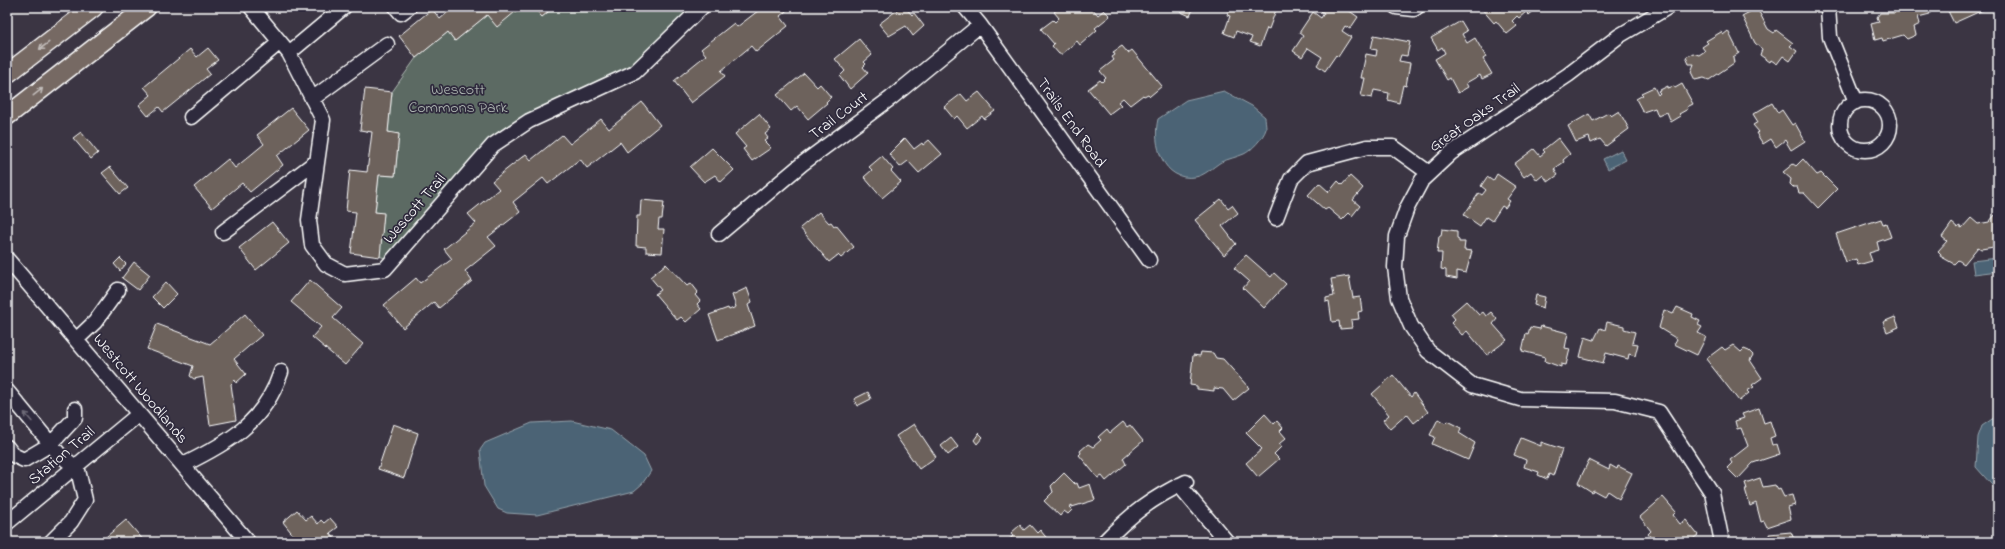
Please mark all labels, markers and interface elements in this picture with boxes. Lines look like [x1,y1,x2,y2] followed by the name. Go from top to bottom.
[38,42,49,50] one-way arrow
[1030,73,1112,173] street label: Trails End Road
[1424,77,1526,158] street label: Great Oaks Trail
[408,78,509,120] park label: Wescott Commons Park
[804,85,874,146] street label: Trail Court
[32,88,43,96] one-way arrow
[378,168,453,249] street label: Wescott Trail
[87,329,193,449] street label: Westcott Woodlands
[24,412,33,422] one-way arrow
[23,421,101,491] street label: Station Trail

